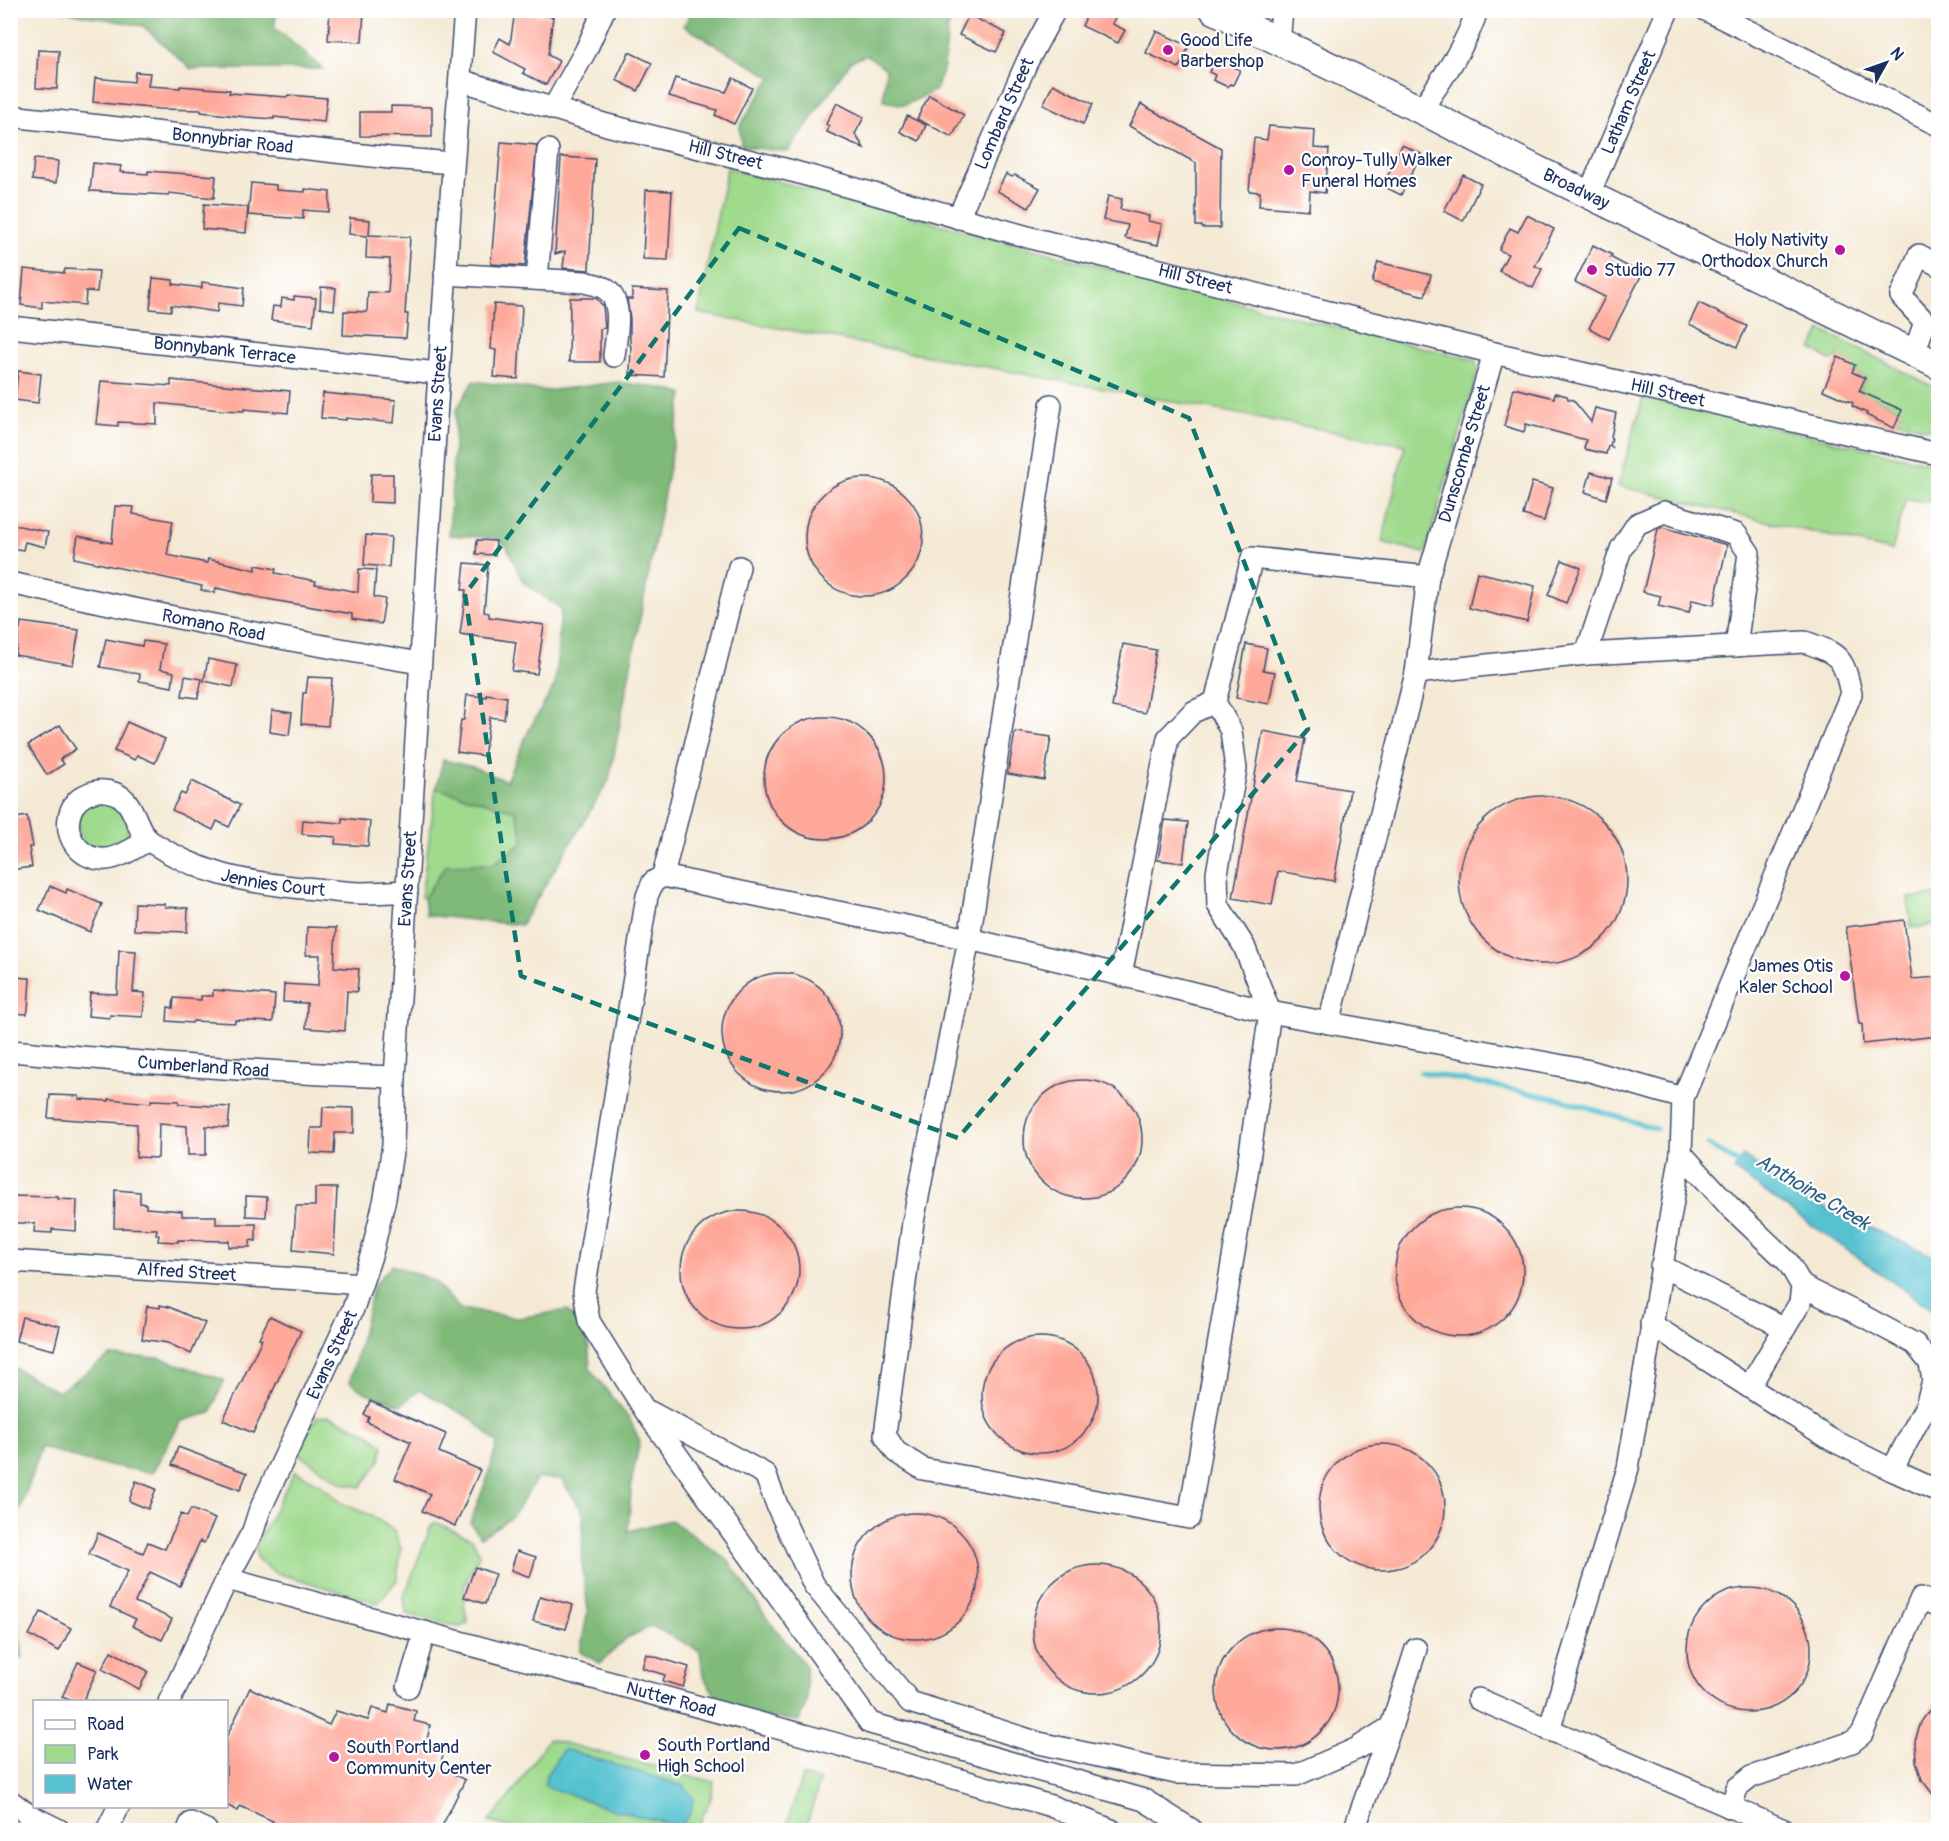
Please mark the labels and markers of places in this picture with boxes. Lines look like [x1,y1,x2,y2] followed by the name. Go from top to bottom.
[1180,29,1264,73] place label: Good Life Barbershop
[1161,43,1175,57] marker: Good Life Barbershop
[1301,149,1453,193] place label: Conroy-Tully Walker Funeral Homes
[1282,163,1296,177] marker: Conroy-Tully Walker Funeral Homes
[1701,229,1828,273] place label: Holy Nativity Orthodox Church
[1833,243,1847,257] marker: Holy Nativity Orthodox Church
[1604,259,1676,282] place label: Studio 77
[1585,263,1599,277] marker: Studio 77
[1739,955,1833,999] place label: James Otis Kaler School
[1838,969,1852,983] marker: James Otis Kaler School
[657,1734,770,1778] place label: South Portland High School
[346,1736,492,1780] place label: South Portland Community Center
[638,1748,652,1762] marker: South Portland High School
[327,1750,341,1764] marker: South Portland Community Center

